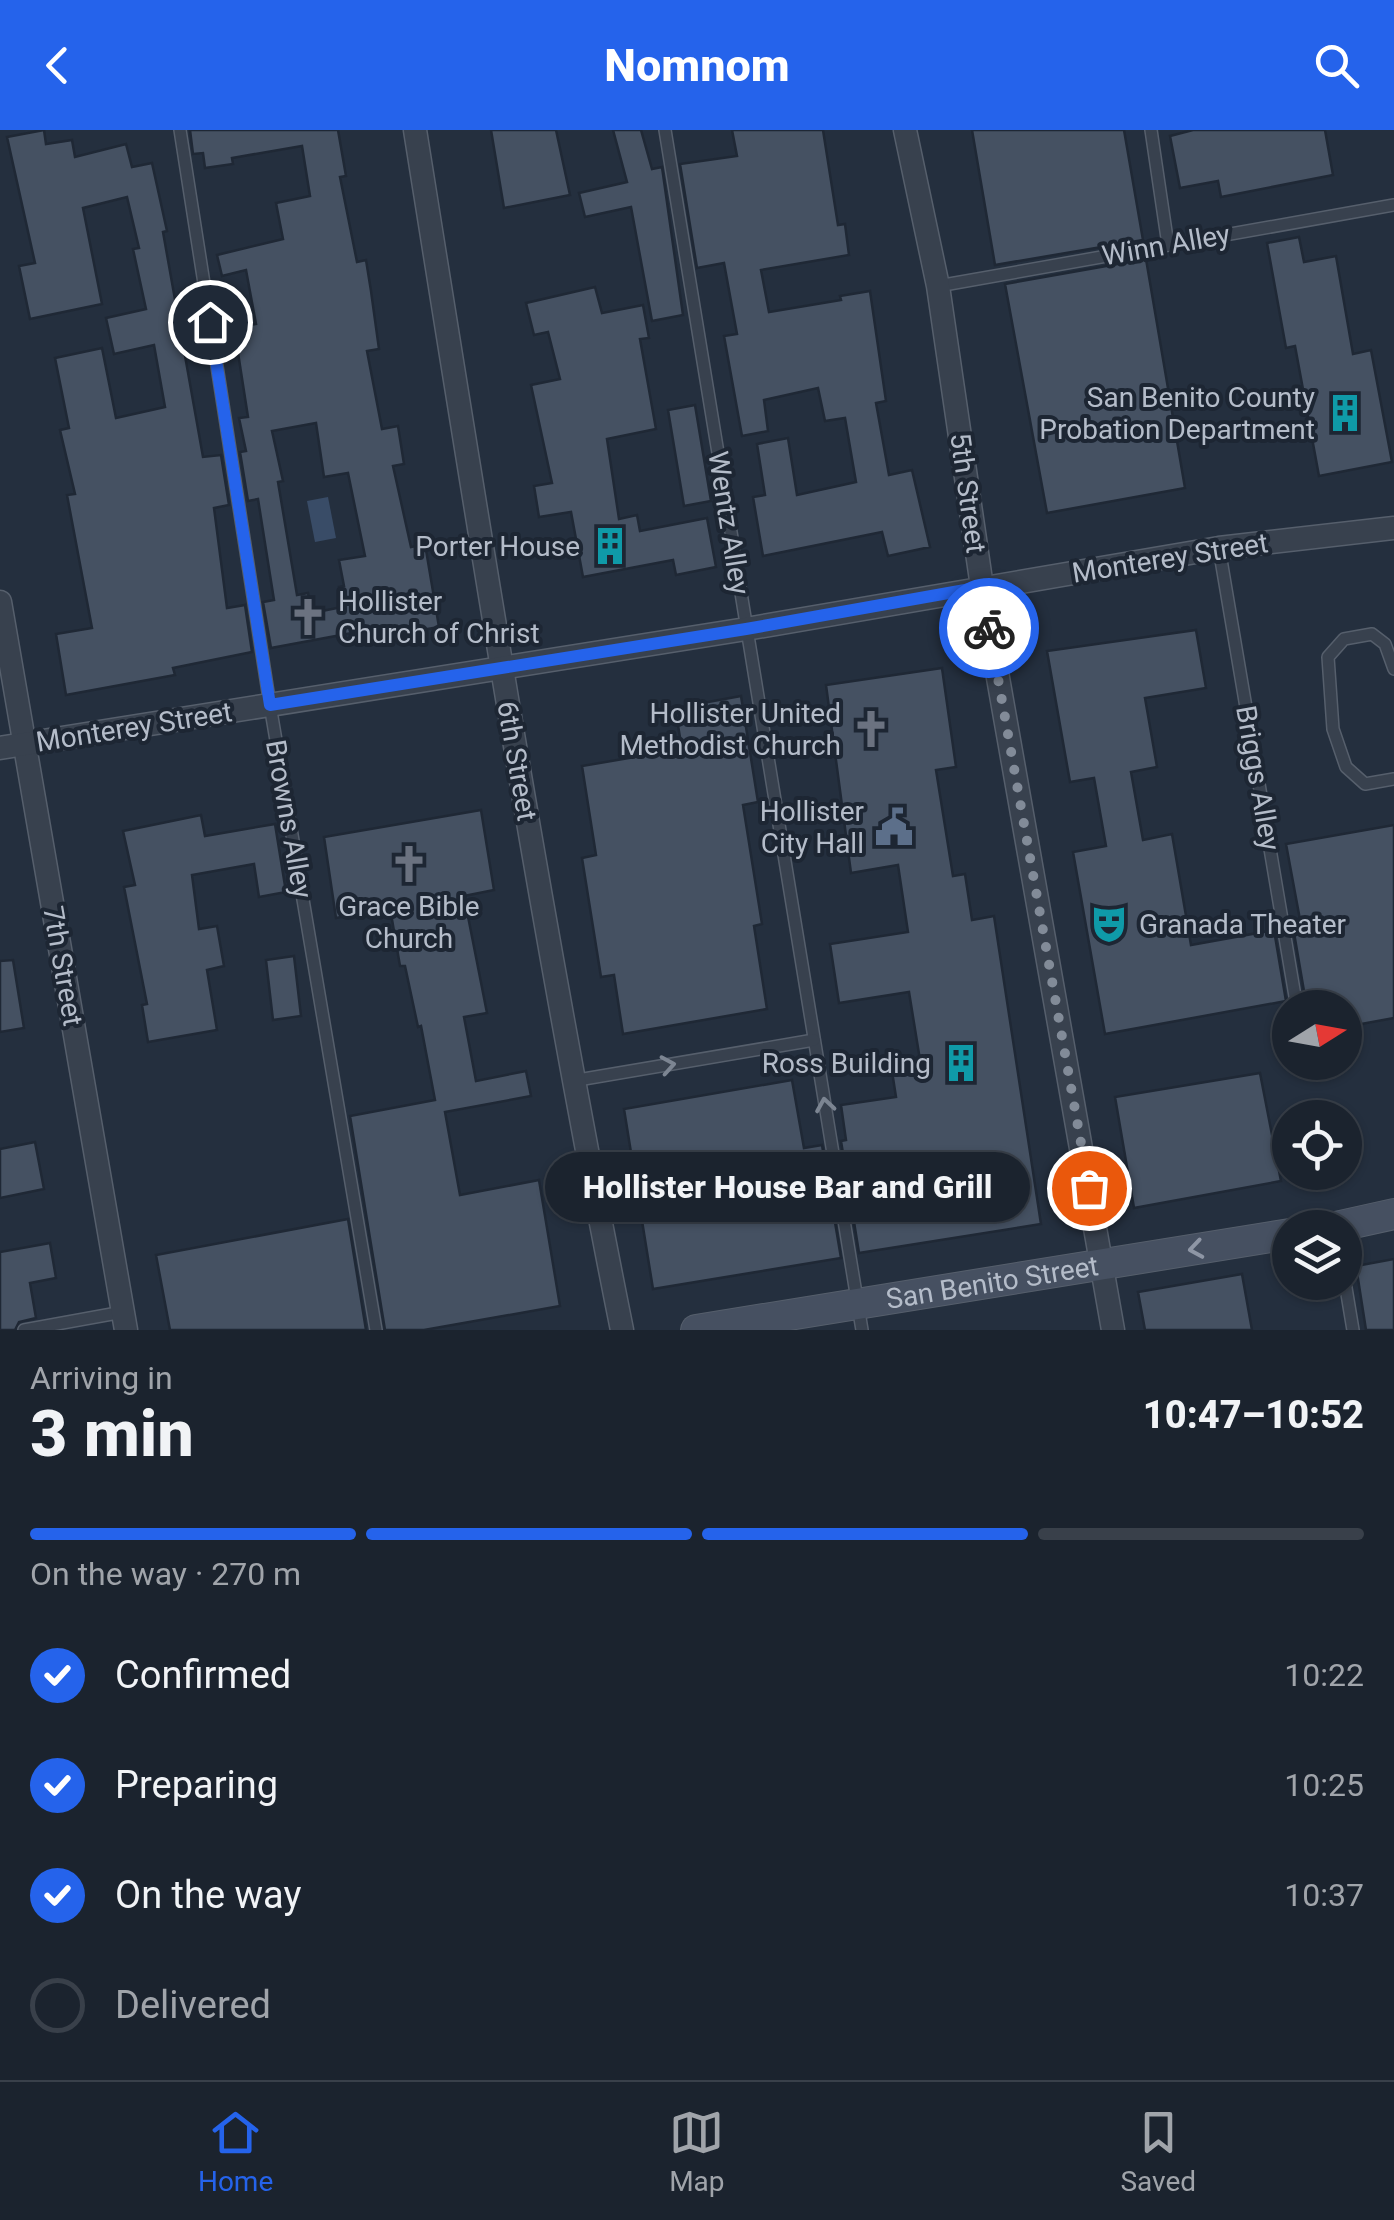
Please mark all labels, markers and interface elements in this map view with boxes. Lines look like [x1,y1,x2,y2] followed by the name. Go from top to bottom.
[30,38,85,93] icon: back
[1309,38,1364,93] icon: search
[604,39,790,92] text: Nomnom
[1099,218,1233,272] street label: Winn Alley
[168,280,253,365] pin
[183,295,238,350] icon: home
[1039,381,1315,446] place label: San Benito County Probation Department
[1324,392,1366,434] building icon: San Benito County Probation Department
[943,431,993,555] street label: 5th Street
[701,449,757,597] street label: Wentz Alley
[589,525,631,567] building icon: Porter House
[1070,526,1270,590] street label: Monterey Street
[415,530,580,563] place label: Porter House
[939,578,1039,678] courier
[338,585,540,650] place label: Hollister Church of Christ
[287,596,329,638] church icon: Hollister Church of Christ
[962,601,1017,656] icon: bike
[34,695,234,759] street label: Monterey Street
[620,697,841,762] place label: Hollister United Methodist Church
[490,698,544,824] street label: 6th Street
[1229,703,1287,853] street label: Briggs Alley
[850,708,892,750] church icon: Hollister United Methodist Church
[259,737,319,901] street label: Browns Alley
[760,795,865,860] place label: Hollister City Hall
[873,806,915,848] public building icon: Hollister City Hall
[388,843,430,885] church icon: Grace Bible Church
[338,890,480,955] place label: Grace Bible Church
[36,903,90,1029] street label: 7th Street
[1088,903,1130,945] theatre icon: Granada Theater
[1139,908,1347,941] place label: Granada Theater
[1272,990,1362,1080] north arrow
[1272,990,1362,1300] map controls
[940,1042,982,1084] building icon: Ross Building
[762,1047,931,1080] place label: Ross Building
[660,1055,676,1076] one-way arrow
[815,1097,836,1113] one-way arrow
[1272,1100,1362,1190] button: locate
[1047,1146,1132,1231] pin
[544,1153,1029,1223] callout: Hollister House Bar and Grill
[1062,1161,1117,1216] icon: bag
[583,1168,992,1206] text: Hollister House Bar and Grill
[1272,1210,1362,1300] button: layers
[1188,1238,1205,1259] one-way arrow
[884,1249,1101,1316] street label: San Benito Street
[30,1359,173,1397] text: Arriving in
[1143,1393,1364,1437] text: 10:47–10:52
[30,1396,194,1472] text: 3 min
[30,1555,301,1593] text: On the way · 270 m
[30,1648,85,1703] icon: check
[115,1653,291,1697] text: Confirmed
[1284,1656,1364,1694] text: 10:22
[30,1758,85,1813] icon: check
[115,1763,278,1807] text: Preparing
[1284,1766,1364,1804] text: 10:25
[30,1868,85,1923] icon: check
[115,1873,301,1917] text: On the way
[1284,1876,1364,1914] text: 10:37
[115,1983,271,2027] text: Delivered
[198,2105,273,2198] tab: Home
[669,2105,725,2198] tab: Map
[1120,2105,1196,2198] tab: Saved

